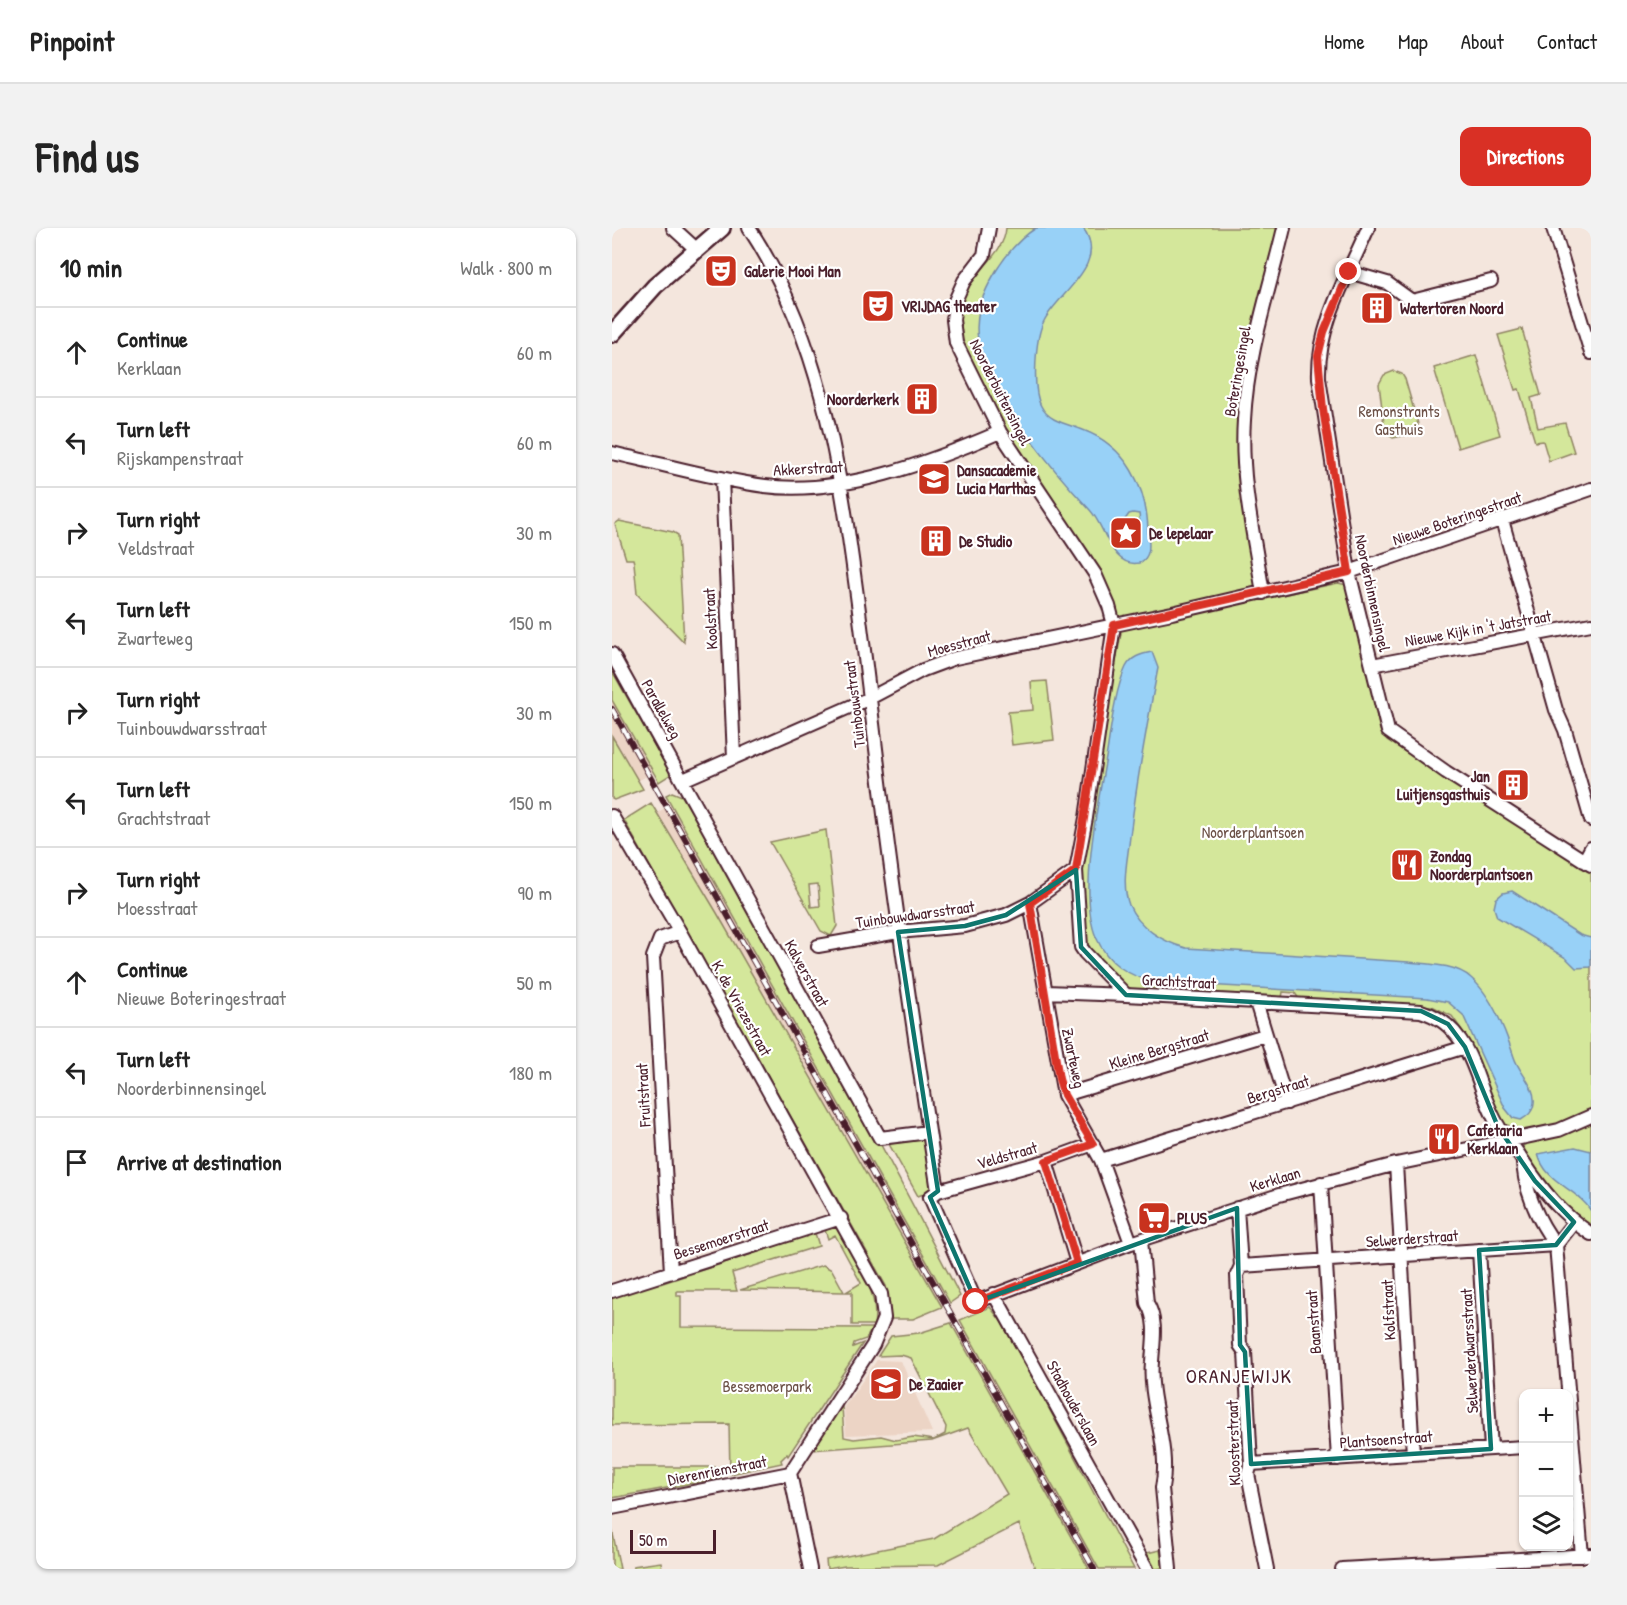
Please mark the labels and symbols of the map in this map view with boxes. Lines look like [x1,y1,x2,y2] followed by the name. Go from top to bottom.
[703,253,739,289] theatre icon: Galerie Mooi Man
[1335,258,1361,284] route end
[744,260,841,282] place label: Galerie Mooi Man
[860,288,896,324] theatre icon: VRIJDAG theater
[1359,290,1395,326] building icon: Watertoren Noord
[901,295,997,317] place label: VRIJDAG theater
[1400,297,1504,319] place label: Watertoren Noord
[1218,323,1256,418] street label: Boteringesingel
[965,335,1038,450] street label: Noorderbuitensingel
[904,381,940,417] building icon: Noorderkerk
[827,388,899,410] place label: Noorderkerk
[1358,400,1440,440] park label: Remonstrants Gasthuis
[773,455,844,481] street label: Akkerstraat
[957,459,1037,499] place label: Dansacademie Lucia Marthas
[916,461,952,497] school or university icon: Dansacademie Lucia Marthas
[1390,485,1525,550] street label: Nieuwe Boteringestraat
[1108,515,1144,551] place icon: De lepelaar
[1149,522,1214,545] place label: De lepelaar
[918,523,954,559] building icon: De Studio
[959,530,1013,552] place label: De Studio
[1350,532,1396,654] street label: Noorderbinnensingel
[697,587,723,650] street label: Koolstraat
[1403,604,1553,652] street label: Nieuwe Kijk in 't Jatstraat
[925,624,993,662] street label: Moesstraat
[838,659,870,749] street label: Tuinbouwstraat
[637,675,687,743] street label: Parallelweg
[1397,765,1491,806] place label: Jan Luitjensgasthuis
[1495,767,1531,803] building icon: Jan Luitjensgasthuis
[1202,821,1304,843] park label: Noorderplantsoen
[1430,845,1533,886] place label: Zondag Noorderplantsoen
[1389,847,1425,883] restaurant icon: Zondag Noorderplantsoen
[854,895,976,933] street label: Tuinbouwdwarsstraat
[780,935,835,1011] street label: Kalverstraat
[707,956,778,1060] street label: K. de Vriezestraat
[1141,968,1217,994] street label: Grachtstraat
[1106,1023,1212,1075] street label: Kleine Bergstraat
[1057,1026,1091,1090] street label: Zwarteweg
[630,1062,656,1128] street label: Fruitstraat
[1244,1069,1312,1109] street label: Bergstraat
[1467,1119,1523,1159] place label: Cafetaria Kerklaan
[1426,1121,1462,1157] restaurant icon: Cafetaria Kerklaan
[974,1136,1040,1174] street label: Veldstraat
[1247,1161,1303,1197] street label: Kerklaan
[1136,1200,1172,1236] supermarket icon: PLUS
[1177,1207,1207,1229] place label: PLUS
[671,1213,772,1265] street label: Bessemoerstraat
[1365,1224,1459,1252] street label: Selwerderstraat
[1375,1279,1401,1341] street label: Kolfstraat
[962,1288,988,1314] route start
[1455,1288,1483,1414] street label: Selwerderdwarsstraat
[1300,1289,1326,1355] street label: Baanstraat
[1042,1357,1106,1449] street label: Stadhouderslaan
[1186,1362,1292,1389] district label: ORANJEWIJK
[868,1366,904,1402] school or university icon: De Zaaier
[909,1373,964,1395] place label: De Zaaier
[723,1375,812,1397] park label: Bessemoerpark
[1220,1399,1245,1486] street label: Kloosterstraat
[1339,1425,1434,1453] street label: Plantsoenstraat
[666,1450,769,1490] street label: Dierenriemstraat
[630,1527,716,1554] scale bar

